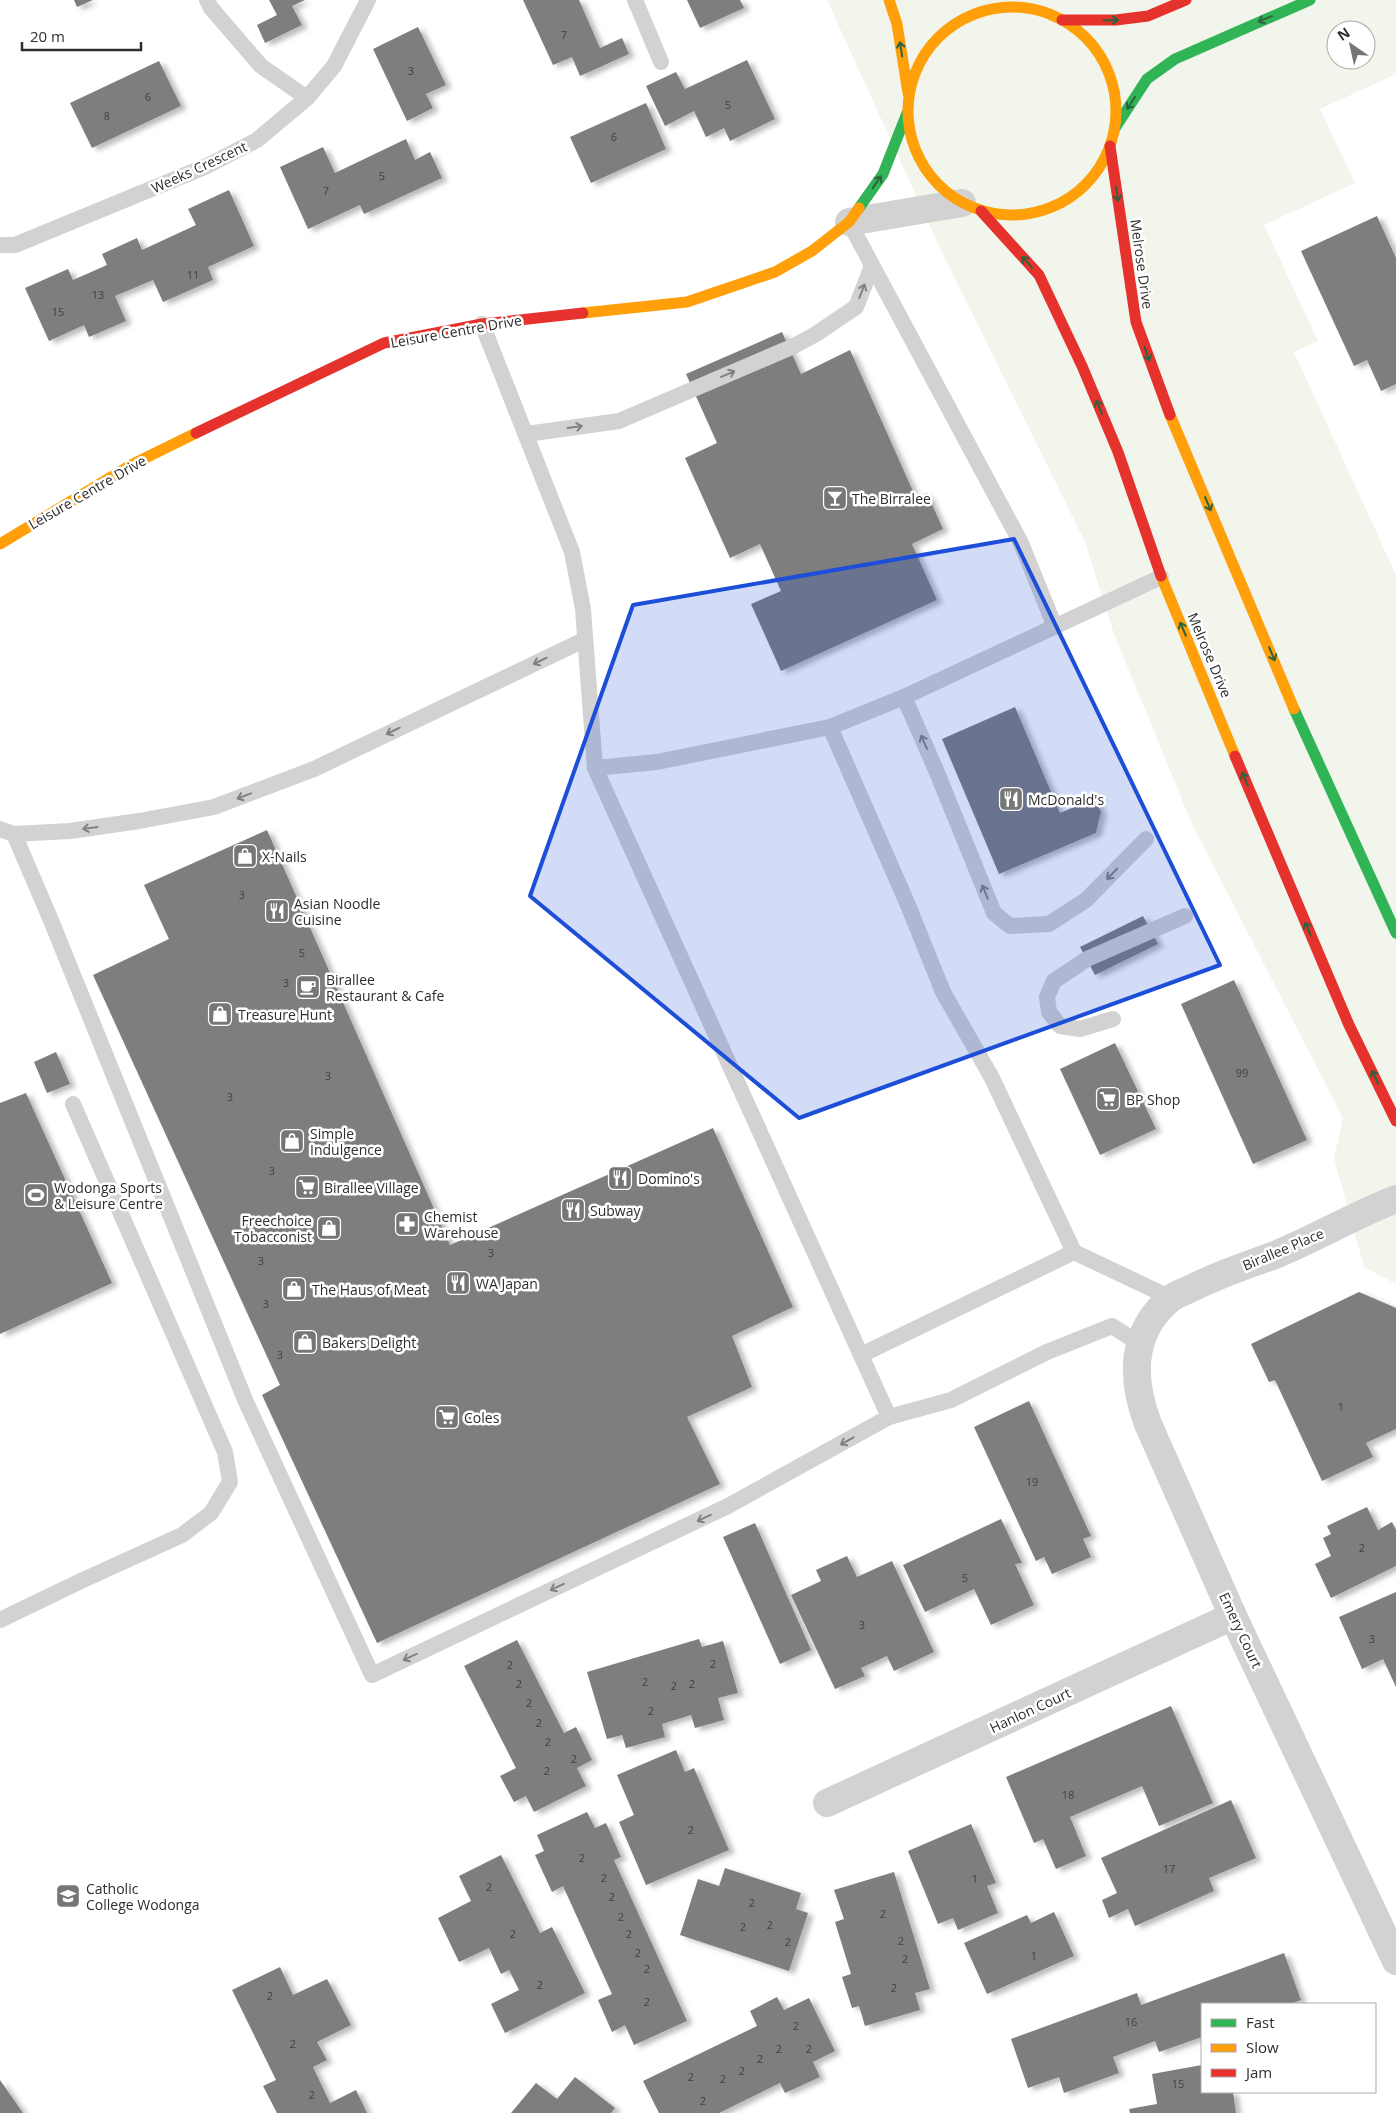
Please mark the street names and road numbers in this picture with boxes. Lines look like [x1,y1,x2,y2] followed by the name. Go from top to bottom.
[148,137,250,197] street label: Weeks Crescent
[1126,218,1158,310] street label: Melrose Drive
[389,310,523,352] street label: Leisure Centre Drive
[25,450,149,533] street label: Leisure Centre Drive
[1184,610,1236,701] street label: Melrose Drive
[1239,1223,1327,1275] street label: Birallee Place
[1215,1589,1267,1671] street label: Emery Court
[986,1683,1074,1737] street label: Hanlon Court

